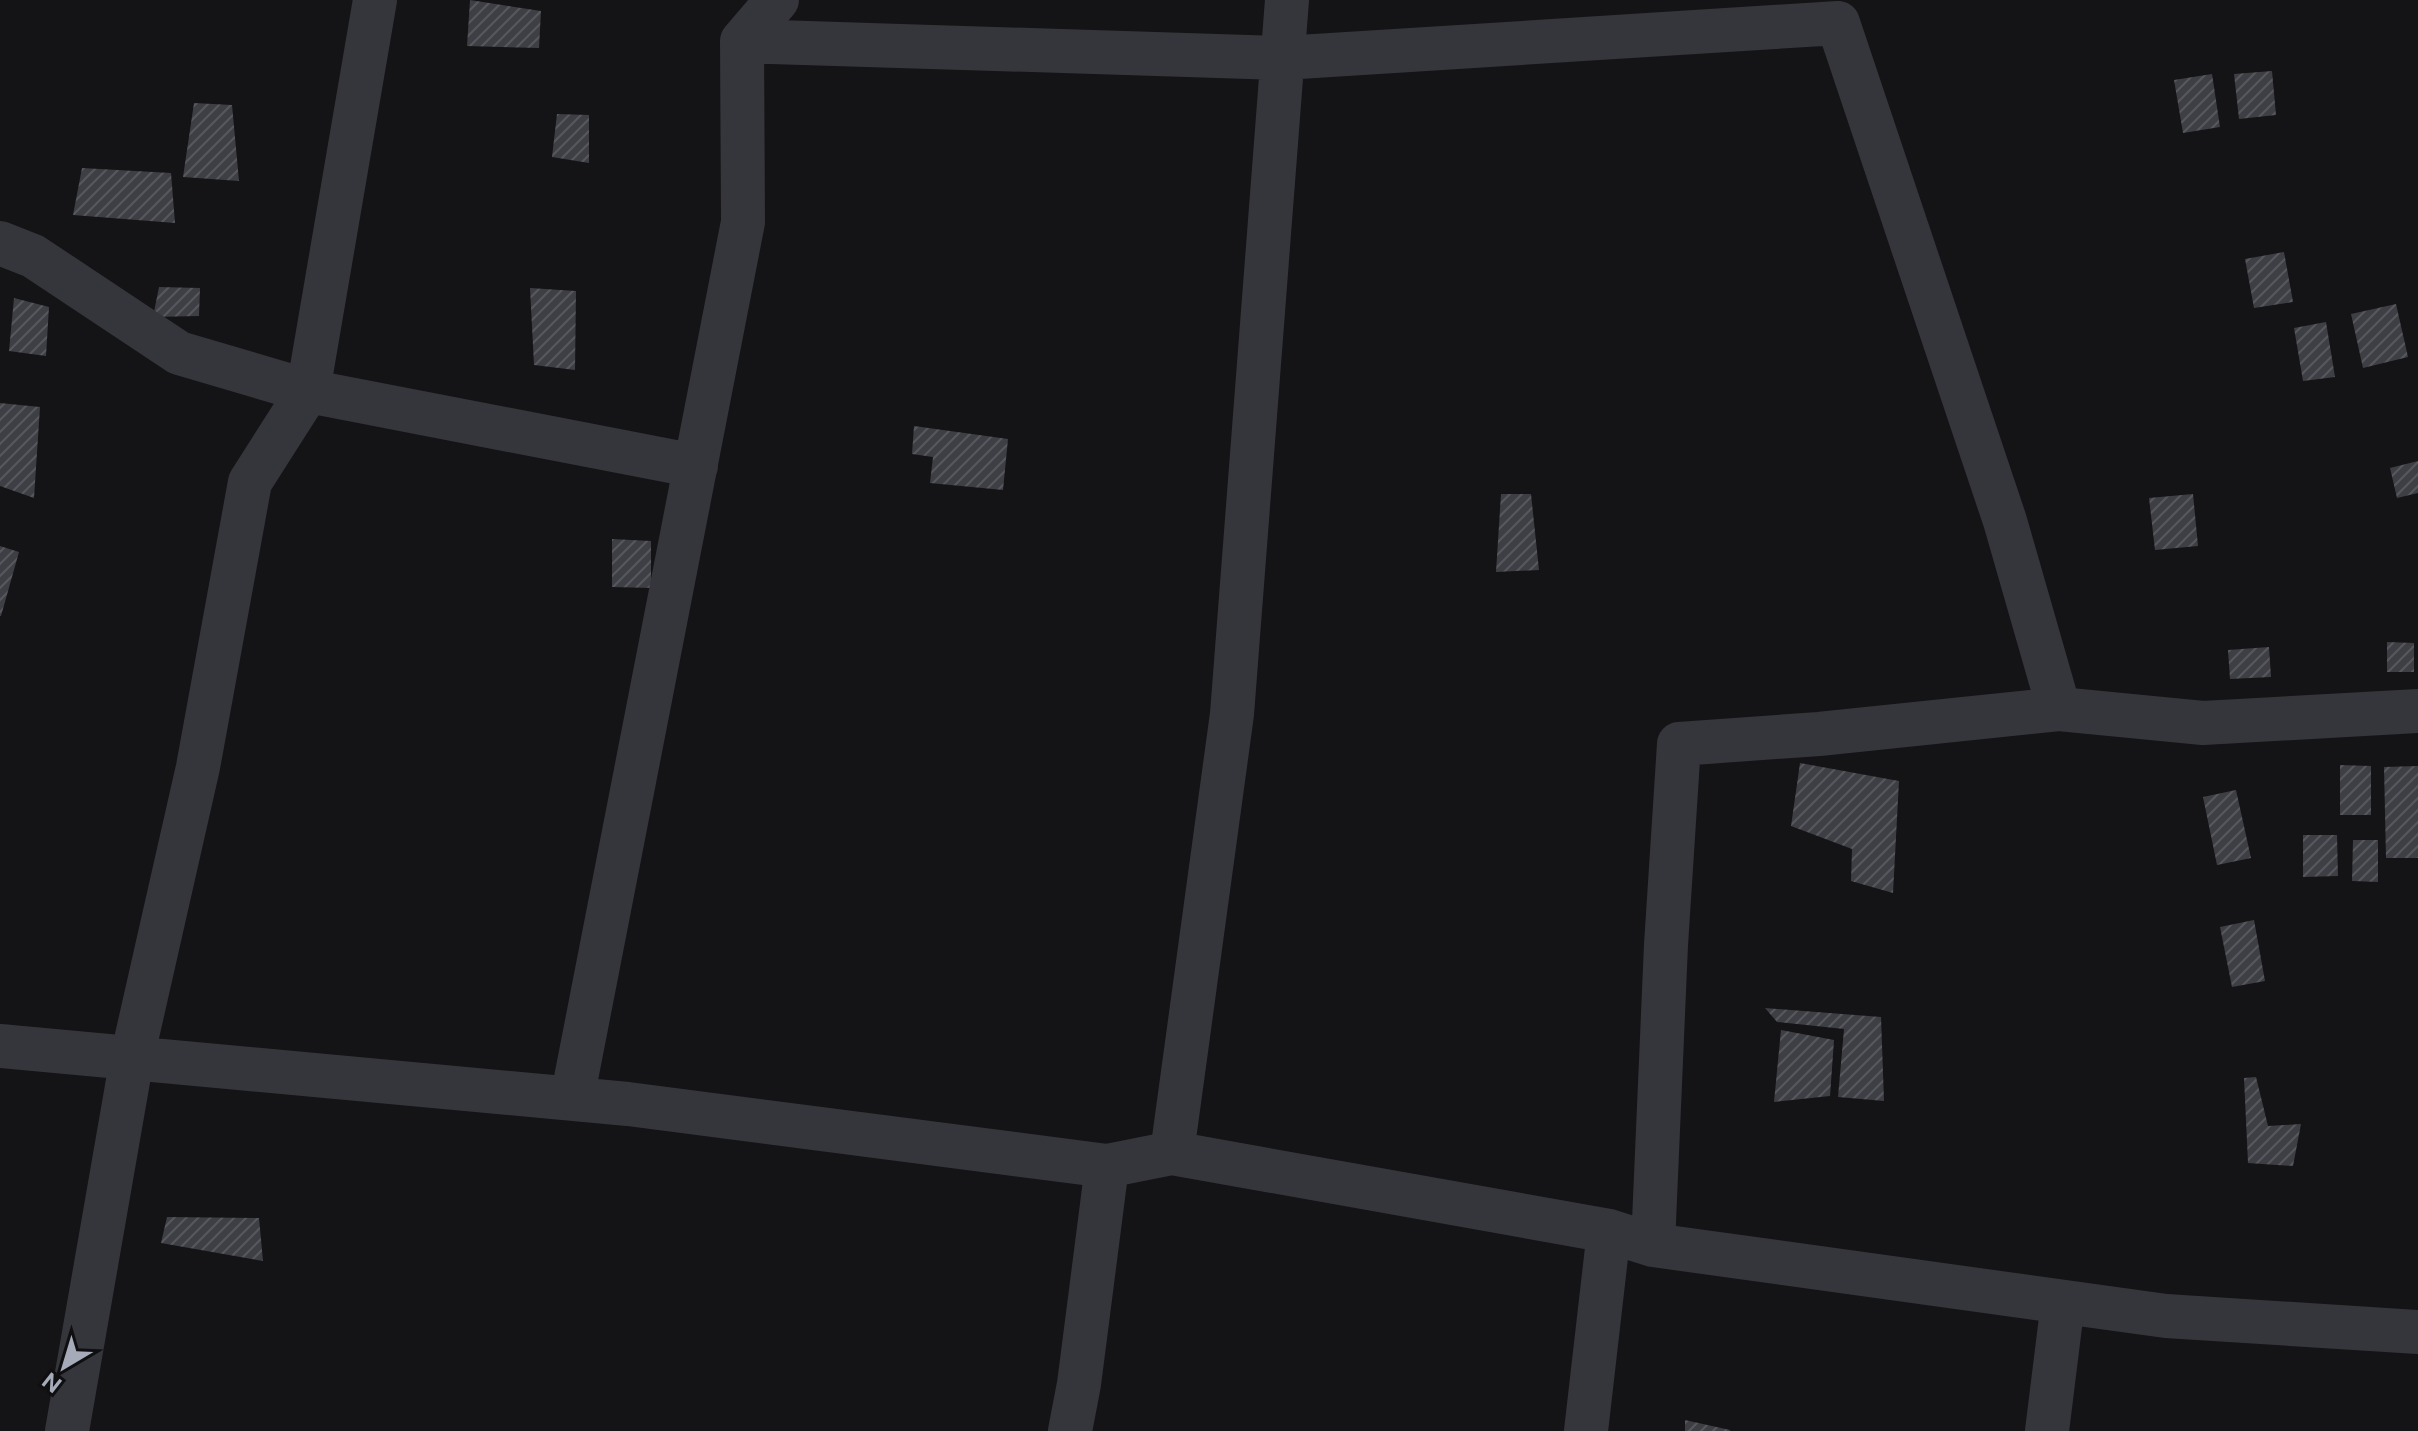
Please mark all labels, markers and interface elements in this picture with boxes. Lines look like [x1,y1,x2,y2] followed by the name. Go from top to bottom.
[24,1327,104,1407] north arrow
[37,1367,66,1398] text: N

